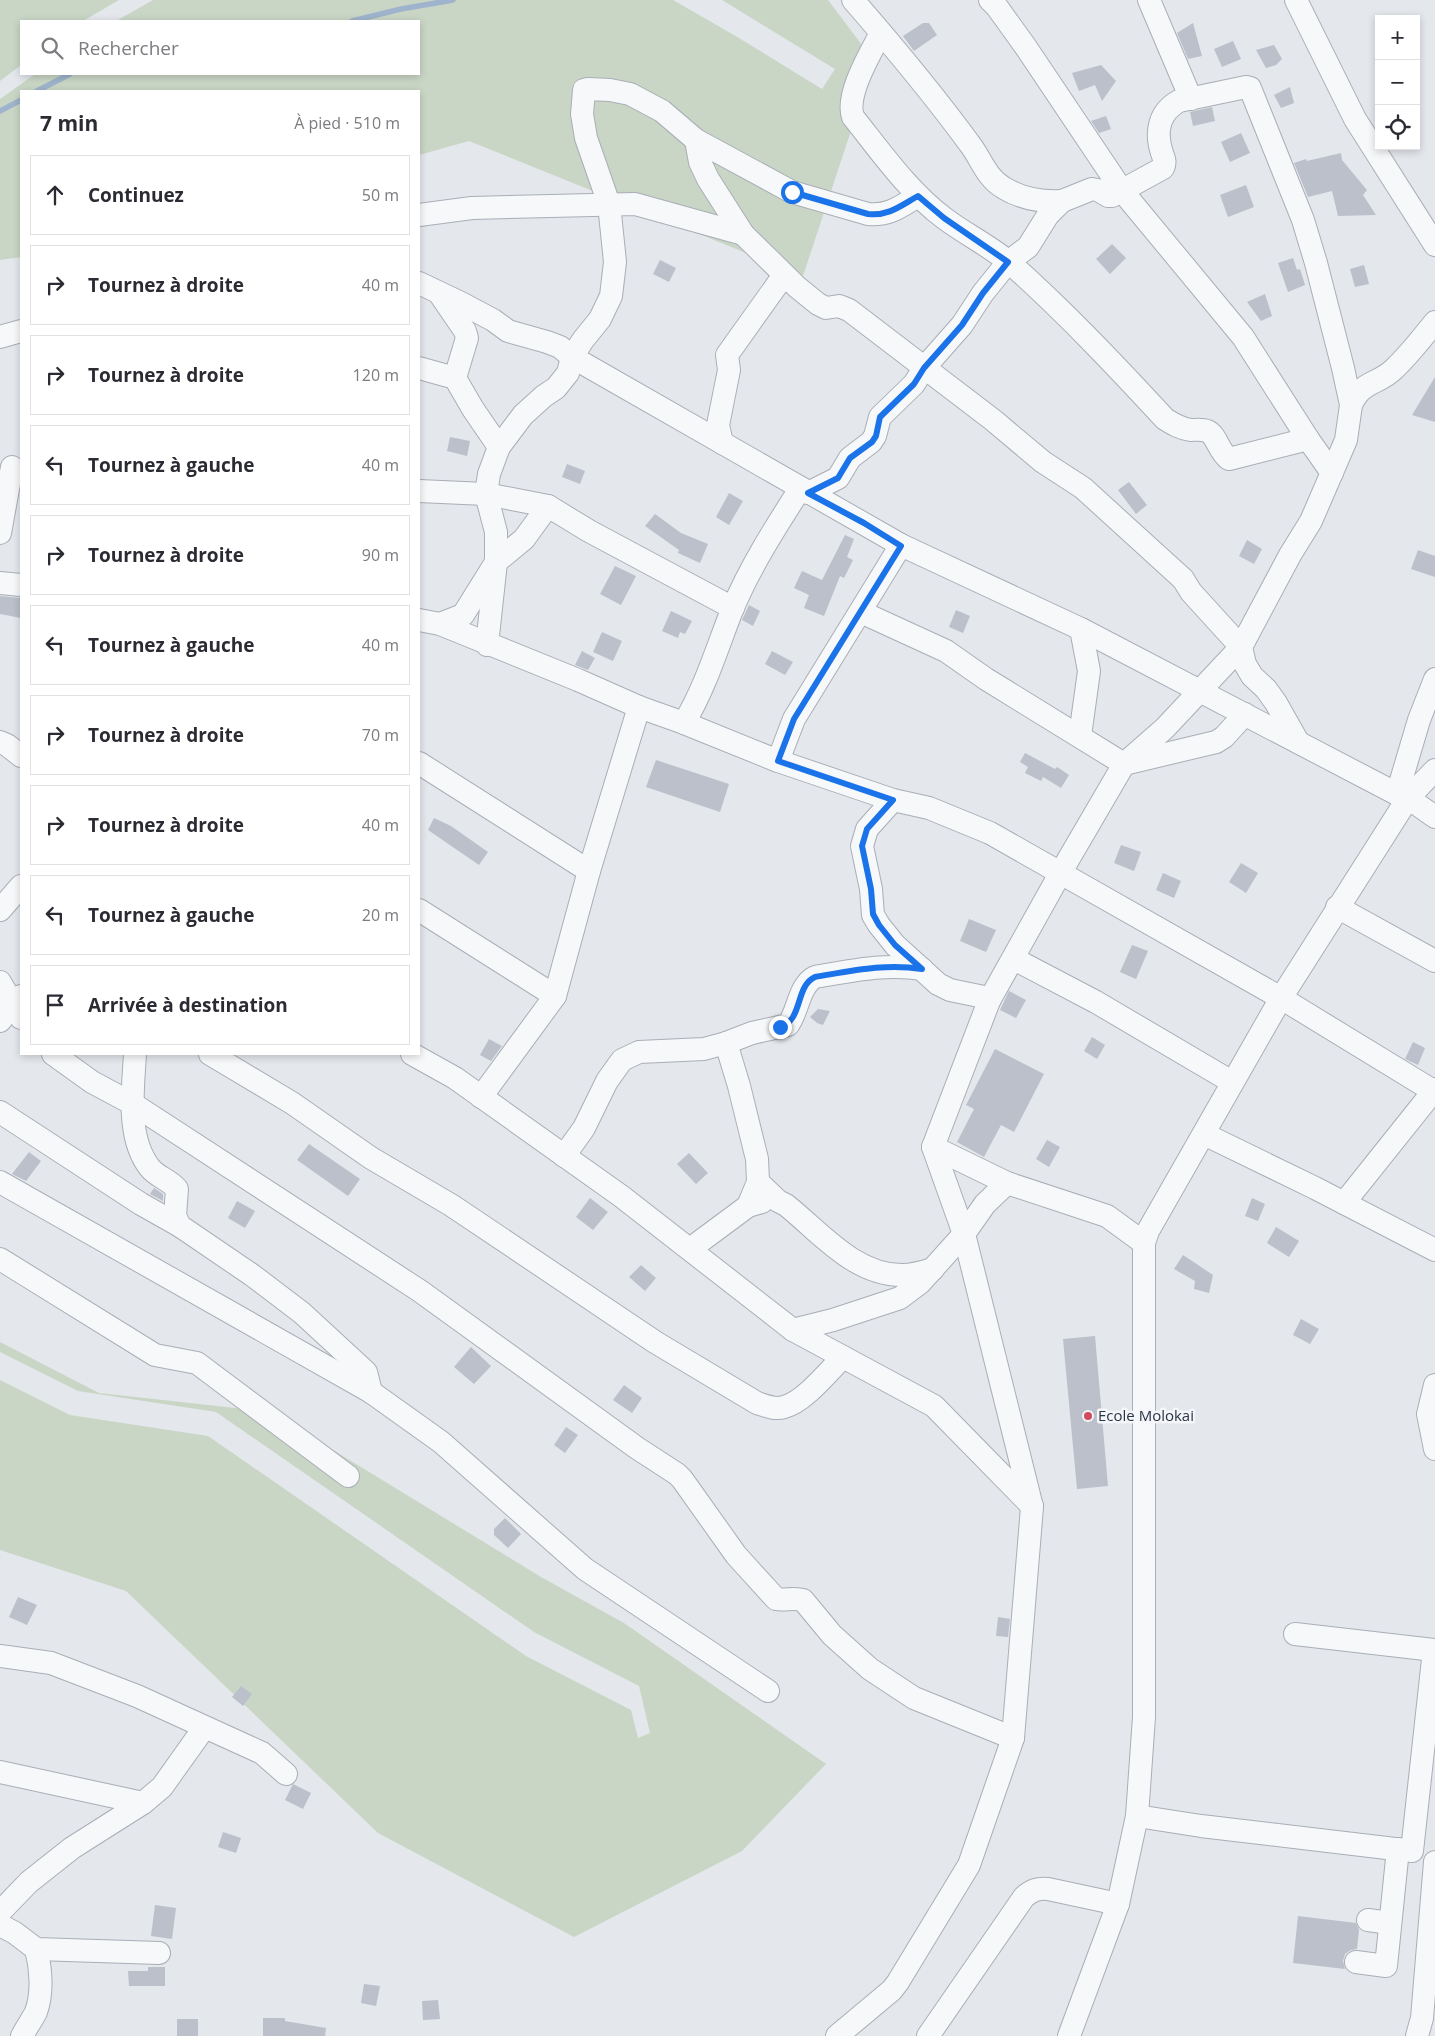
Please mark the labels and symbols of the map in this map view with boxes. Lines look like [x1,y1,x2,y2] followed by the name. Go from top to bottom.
[781,181,804,204] route start
[769,1016,792,1039] route end
[1098,1405,1194,1425] place label: Ecole Molokai
[1082,1410,1094,1422] marker: Ecole Molokai

